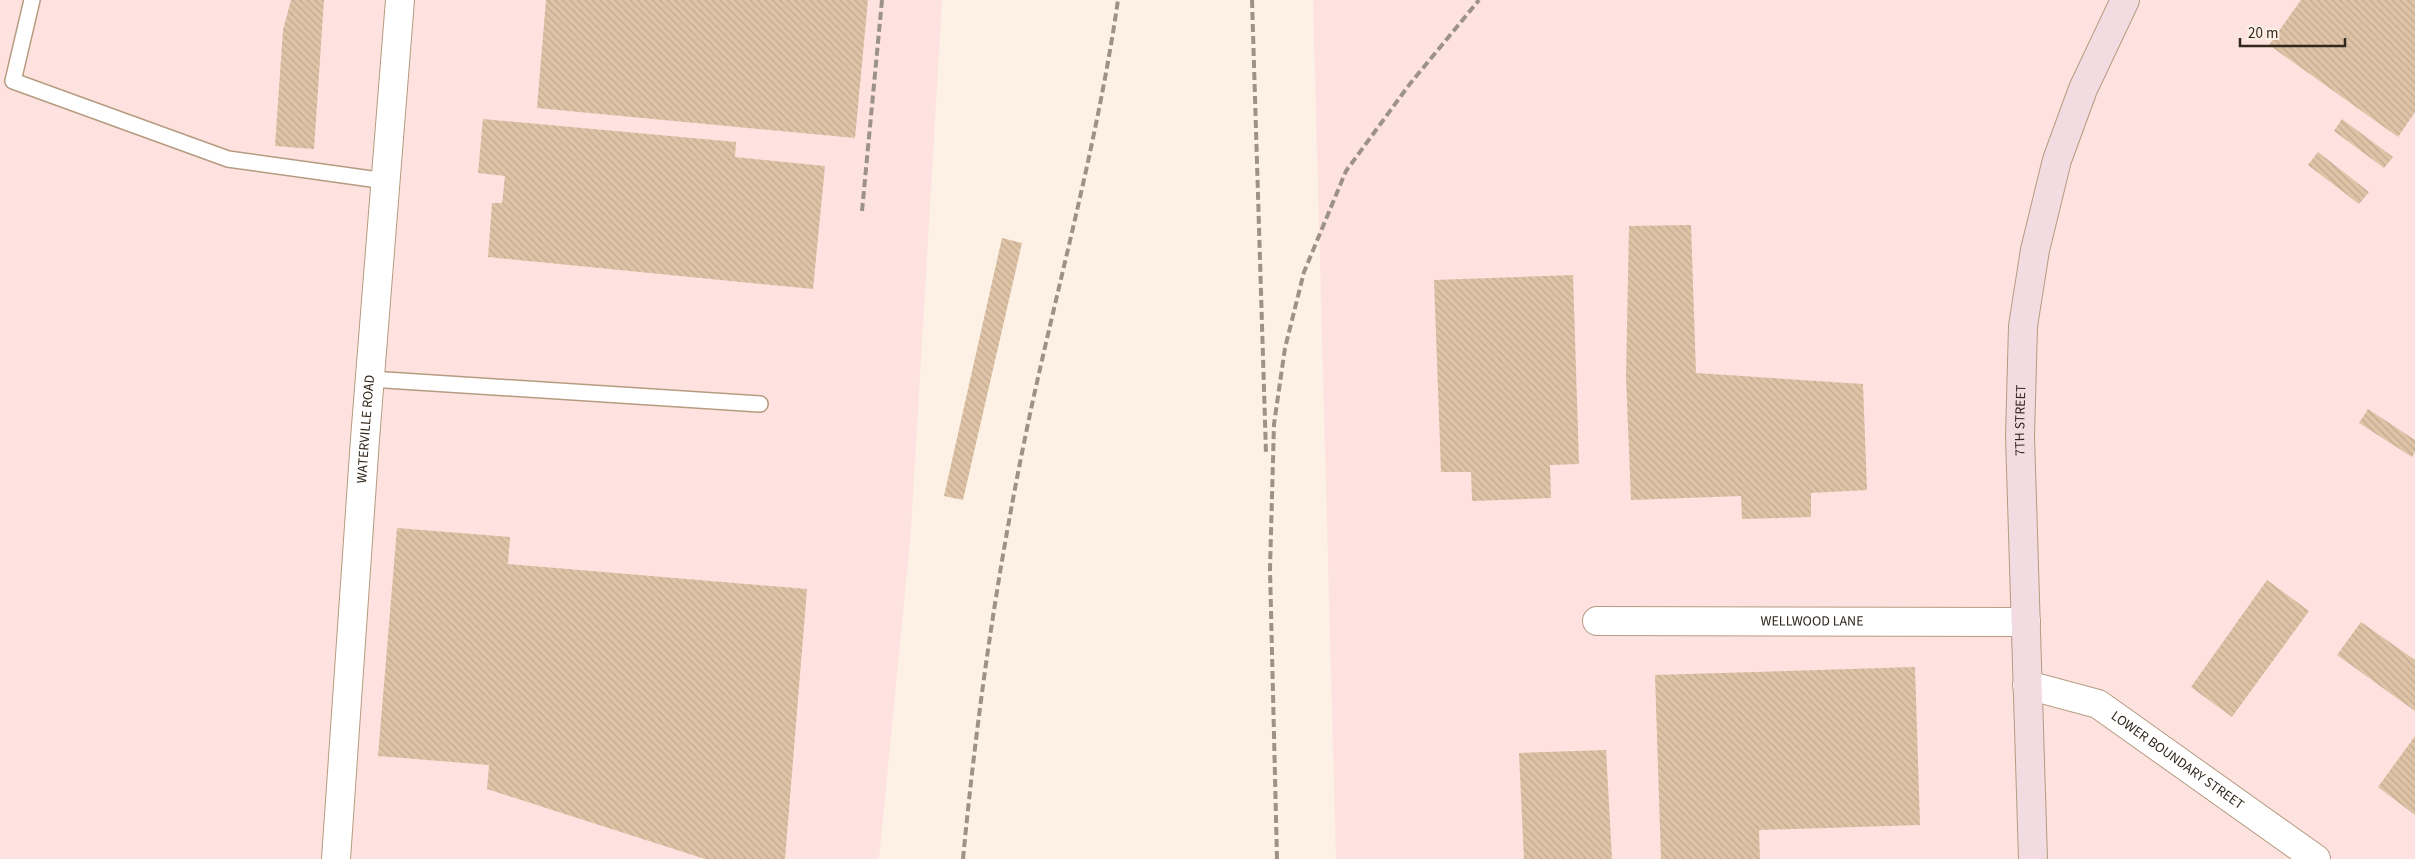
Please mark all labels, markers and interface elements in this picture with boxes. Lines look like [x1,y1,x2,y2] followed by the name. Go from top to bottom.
[2240,15,2345,47] scale bar
[2248,23,2278,44] text: 20 m
[352,374,380,484] street label: WATERVILLE ROAD
[2010,384,2031,456] street label: 7TH STREET
[1760,611,1864,632] street label: WELLWOOD LANE
[2107,706,2248,815] street label: LOWER BOUNDARY STREET

